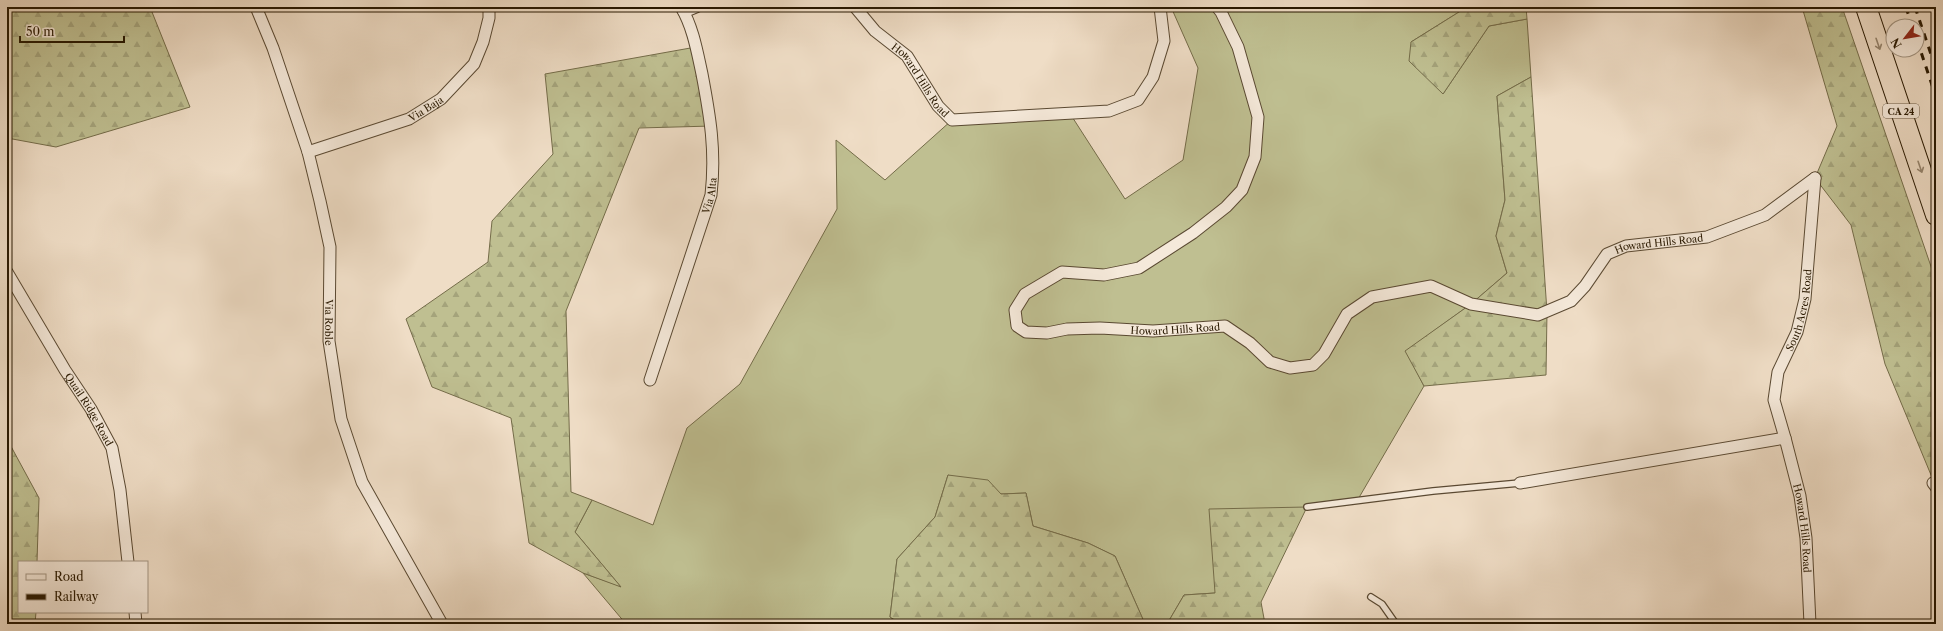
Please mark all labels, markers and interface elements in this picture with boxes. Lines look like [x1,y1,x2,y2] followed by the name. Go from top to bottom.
[20,18,124,44] scale bar
[1885,18,1925,58] north arrow
[26,24,55,39] text: 50 m
[1888,35,1905,51] text: N
[1875,37,1882,50] one-way arrow
[889,40,952,120] street label: Howard Hills Road
[405,92,446,125] street label: Via Baja
[1883,104,1919,118] road number: CA 24
[1916,161,1924,173] one-way arrow
[698,176,719,216] street label: Via Alta
[1612,231,1704,257] street label: Howard Hills Road
[1782,268,1814,353] street label: South Acres Road
[322,298,336,347] street label: Via Roble
[1130,320,1221,338] street label: Howard Hills Road
[62,370,116,448] street label: Quail Ridge Road
[1791,482,1814,573] street label: Howard Hills Road
[18,561,148,613] legend
[54,569,84,584] text: Road
[54,589,99,604] text: Railway

